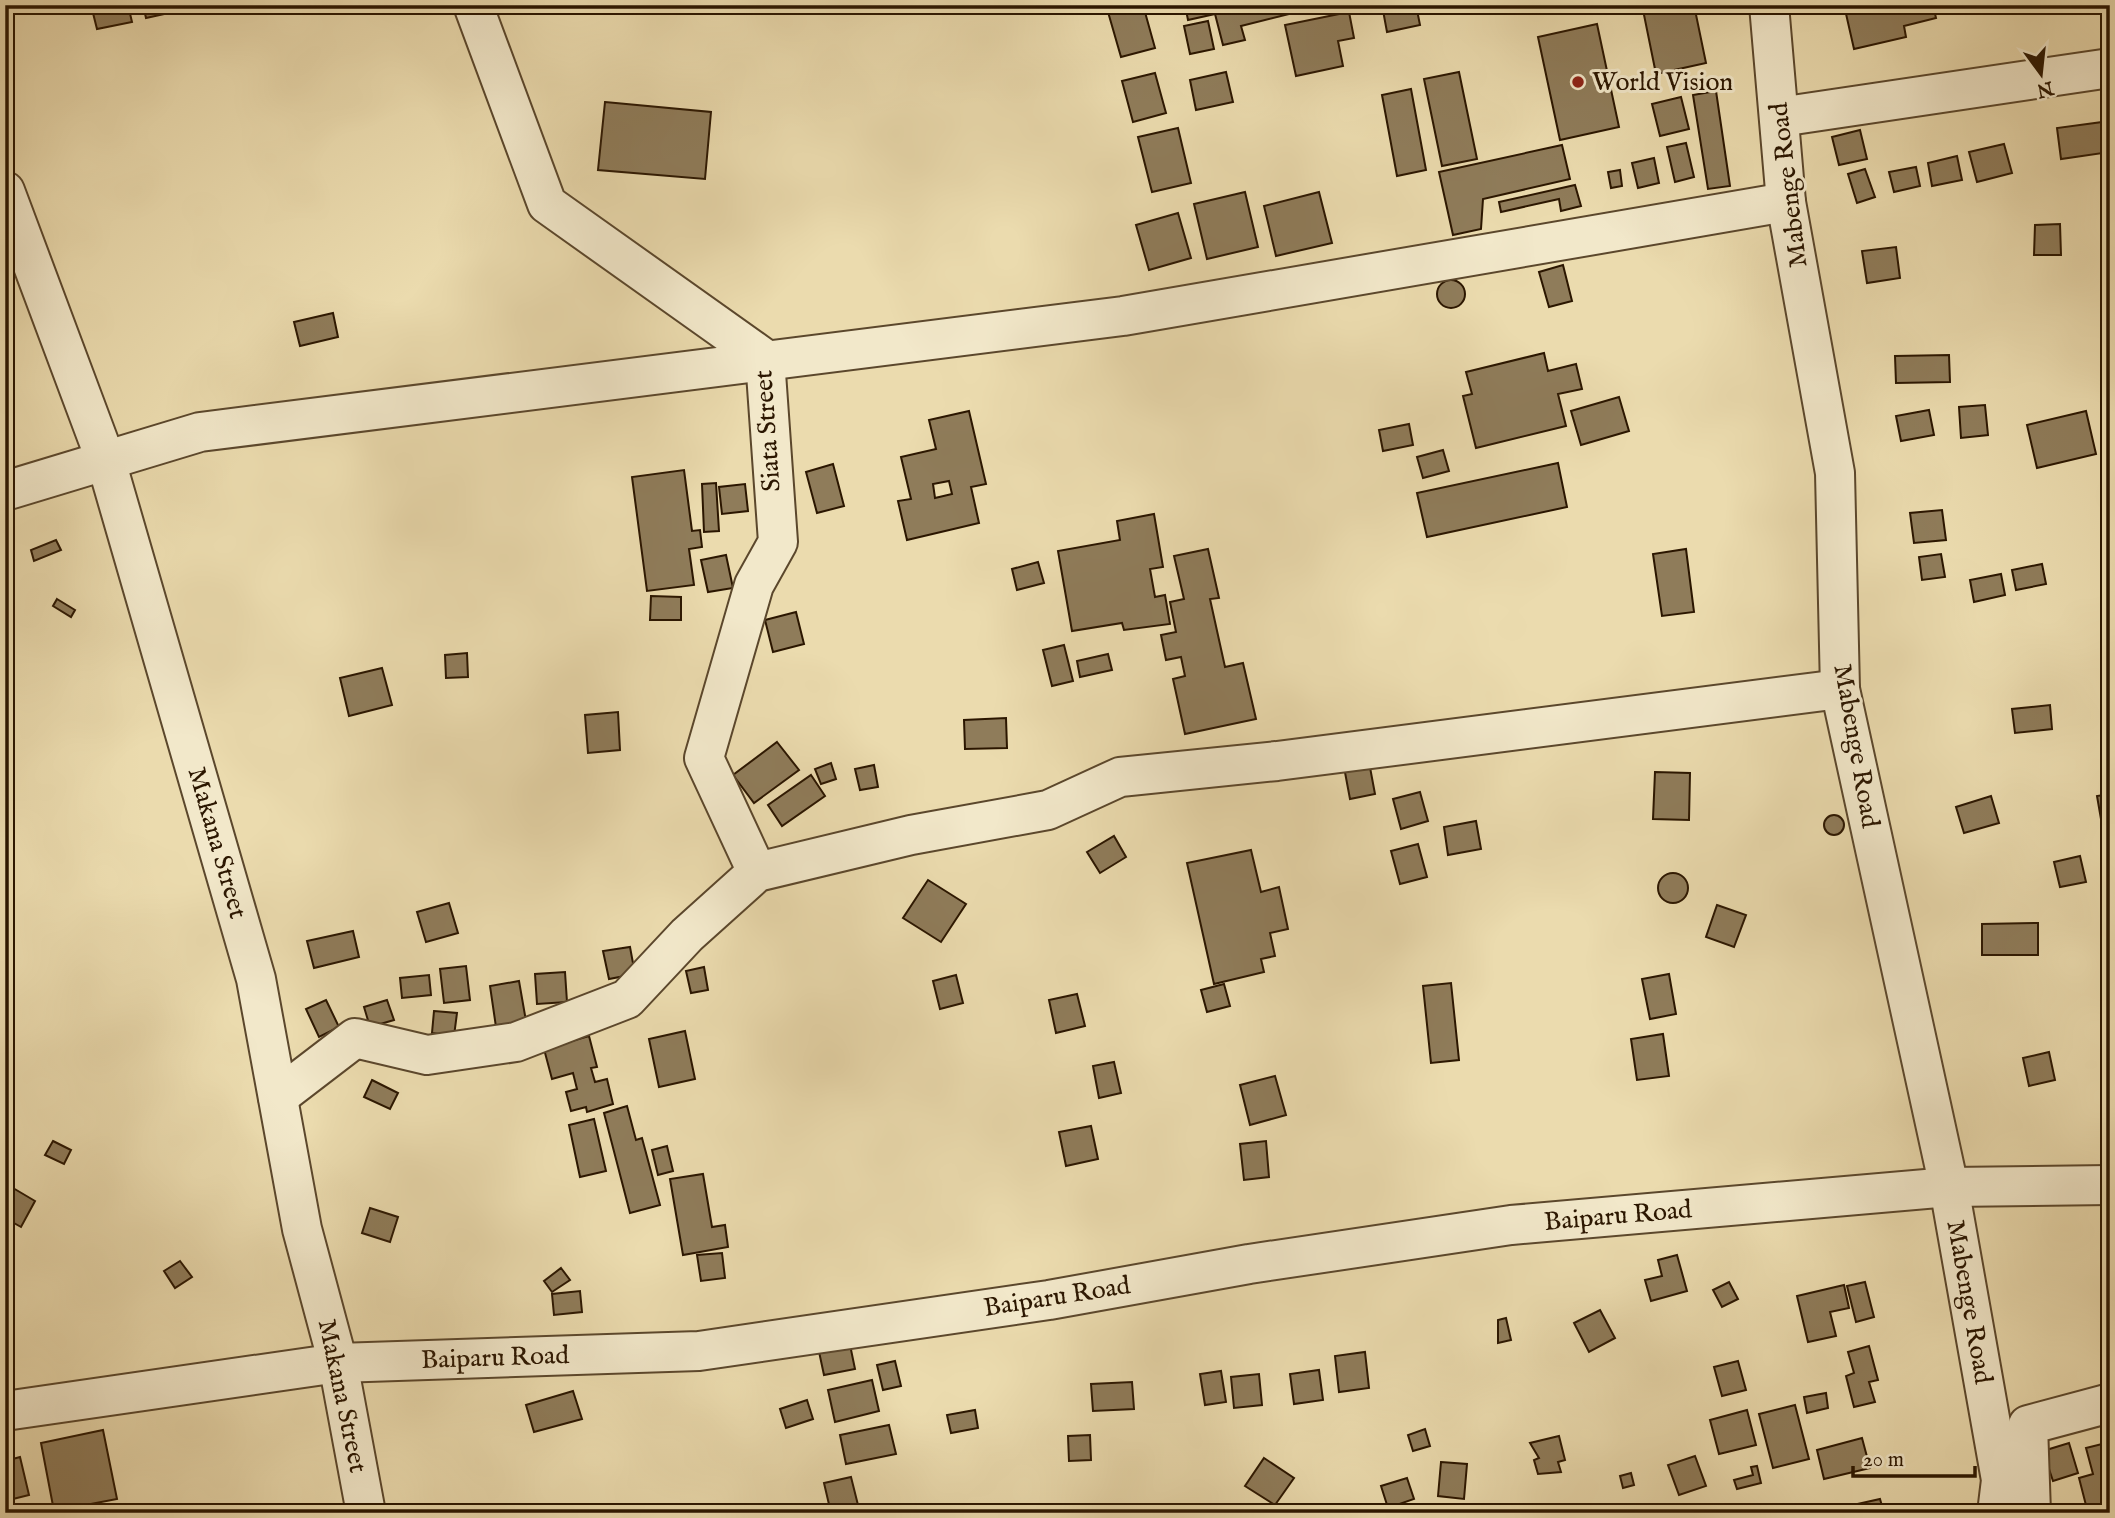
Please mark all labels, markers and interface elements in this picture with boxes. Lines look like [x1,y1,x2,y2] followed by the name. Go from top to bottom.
[2007,38,2076,108] north arrow
[1592,66,1733,99] place label: World Vision
[1570,74,1586,90] marker: World Vision
[2033,75,2057,102] text: N
[1763,101,1815,269] street label: Mabenge Road
[747,369,789,493] street label: Siata Street
[1825,661,1887,831] street label: Mabenge Road
[180,763,254,923] street label: Makana Street
[1543,1193,1693,1239] street label: Baiparu Road
[1938,1217,2000,1387] street label: Mabenge Road
[981,1269,1133,1325] street label: Baiparu Road
[310,1316,374,1476] street label: Makana Street
[420,1339,570,1377] street label: Baiparu Road
[1853,1434,1975,1478] scale bar
[1863,1447,1904,1474] text: 20 m

